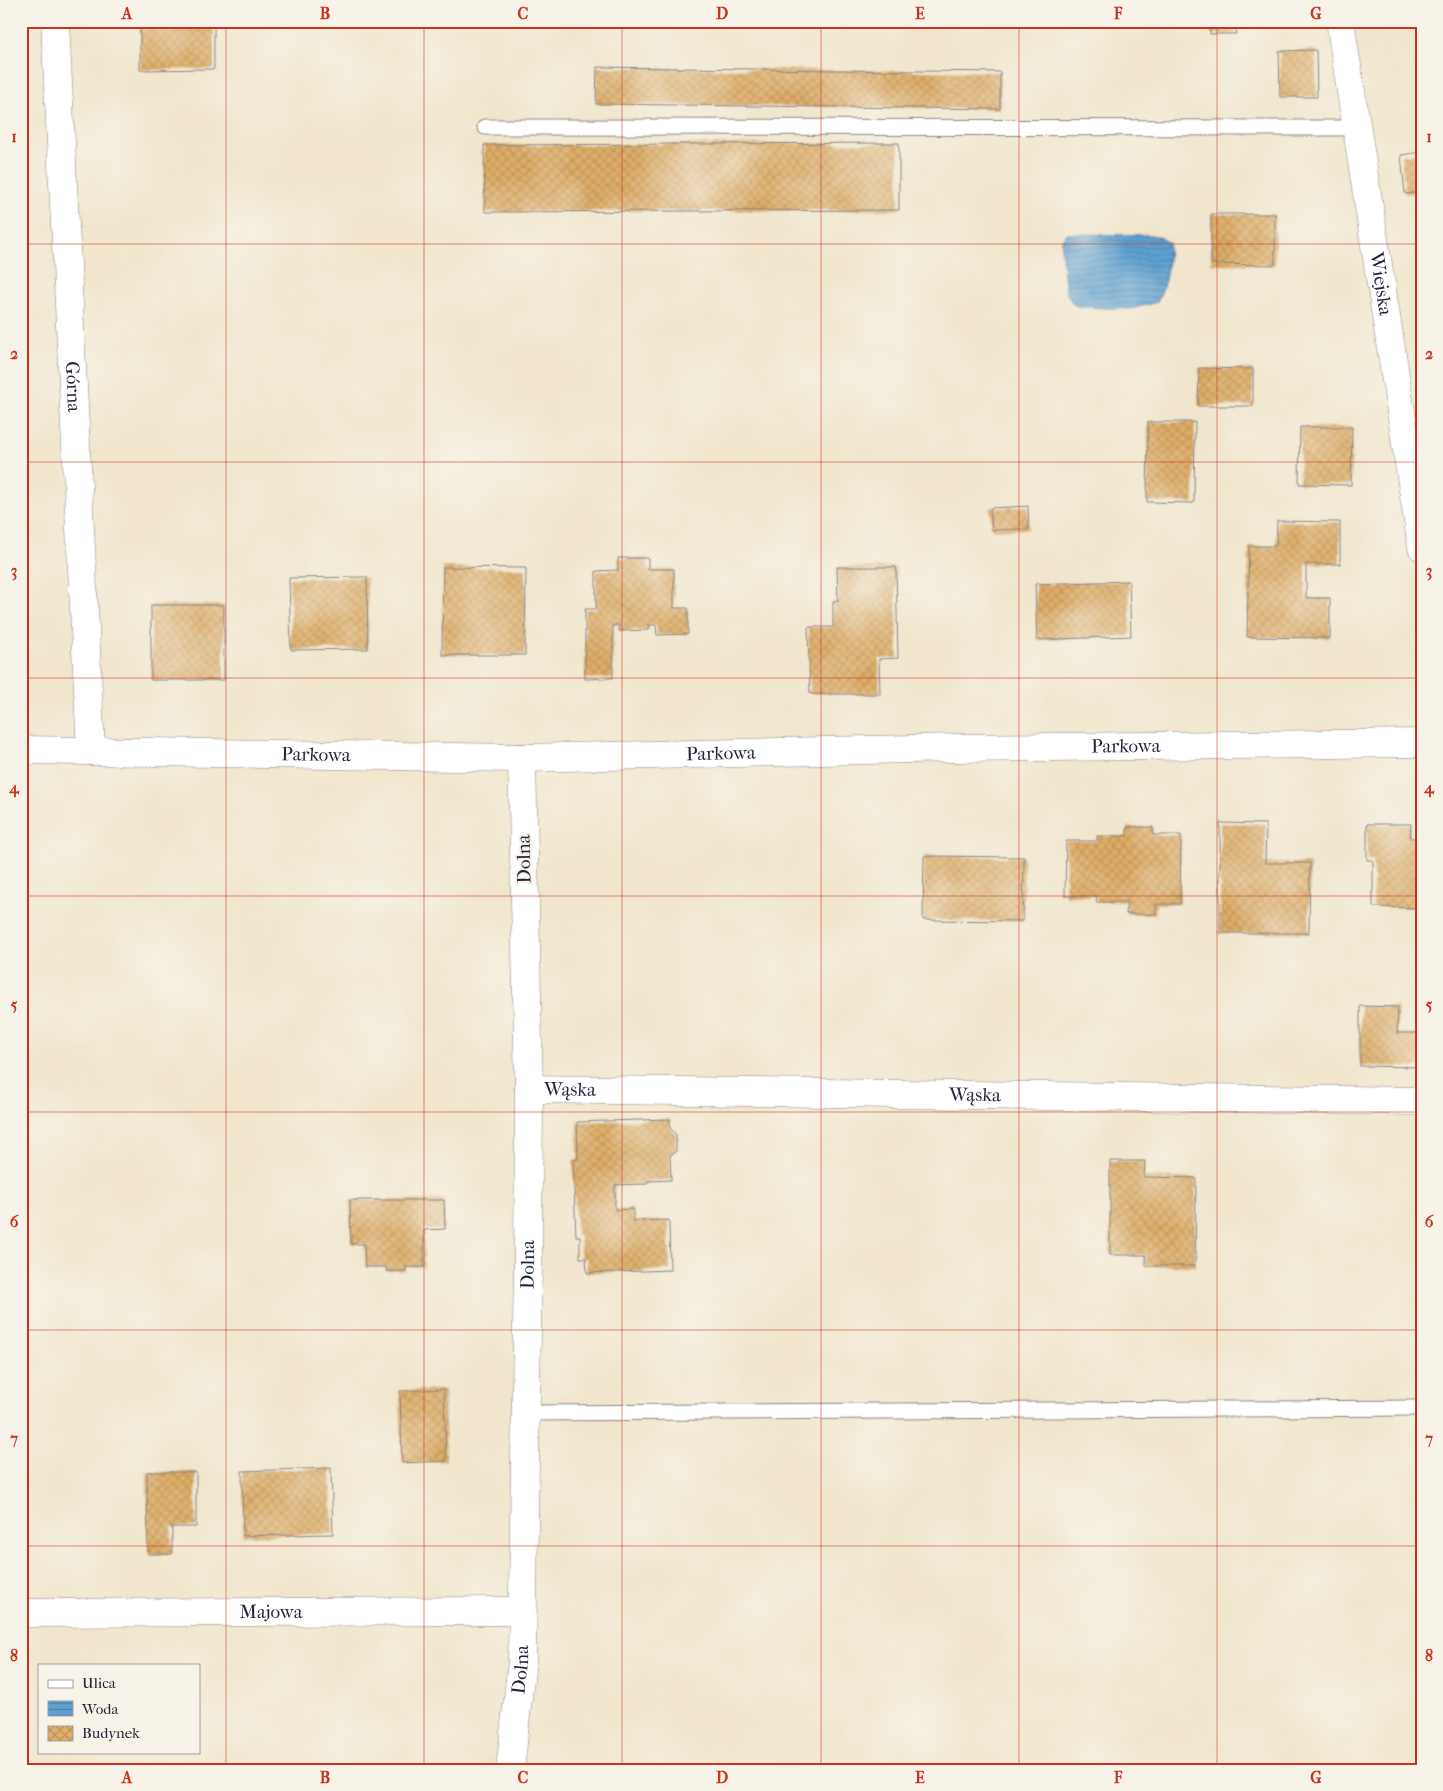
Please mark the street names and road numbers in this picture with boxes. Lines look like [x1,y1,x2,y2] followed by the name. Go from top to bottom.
[1365,250,1397,317] street label: Wiejska
[61,361,85,413] street label: Górna
[1091,735,1161,758] street label: Parkowa
[686,742,756,765] street label: Parkowa
[281,743,351,766] street label: Parkowa
[513,834,535,884] street label: Dolna
[543,1078,596,1101] street label: Wąska
[948,1084,1001,1106] street label: Wąska
[517,1240,539,1289] street label: Dolna
[239,1601,303,1623] street label: Majowa
[507,1645,533,1695] street label: Dolna

